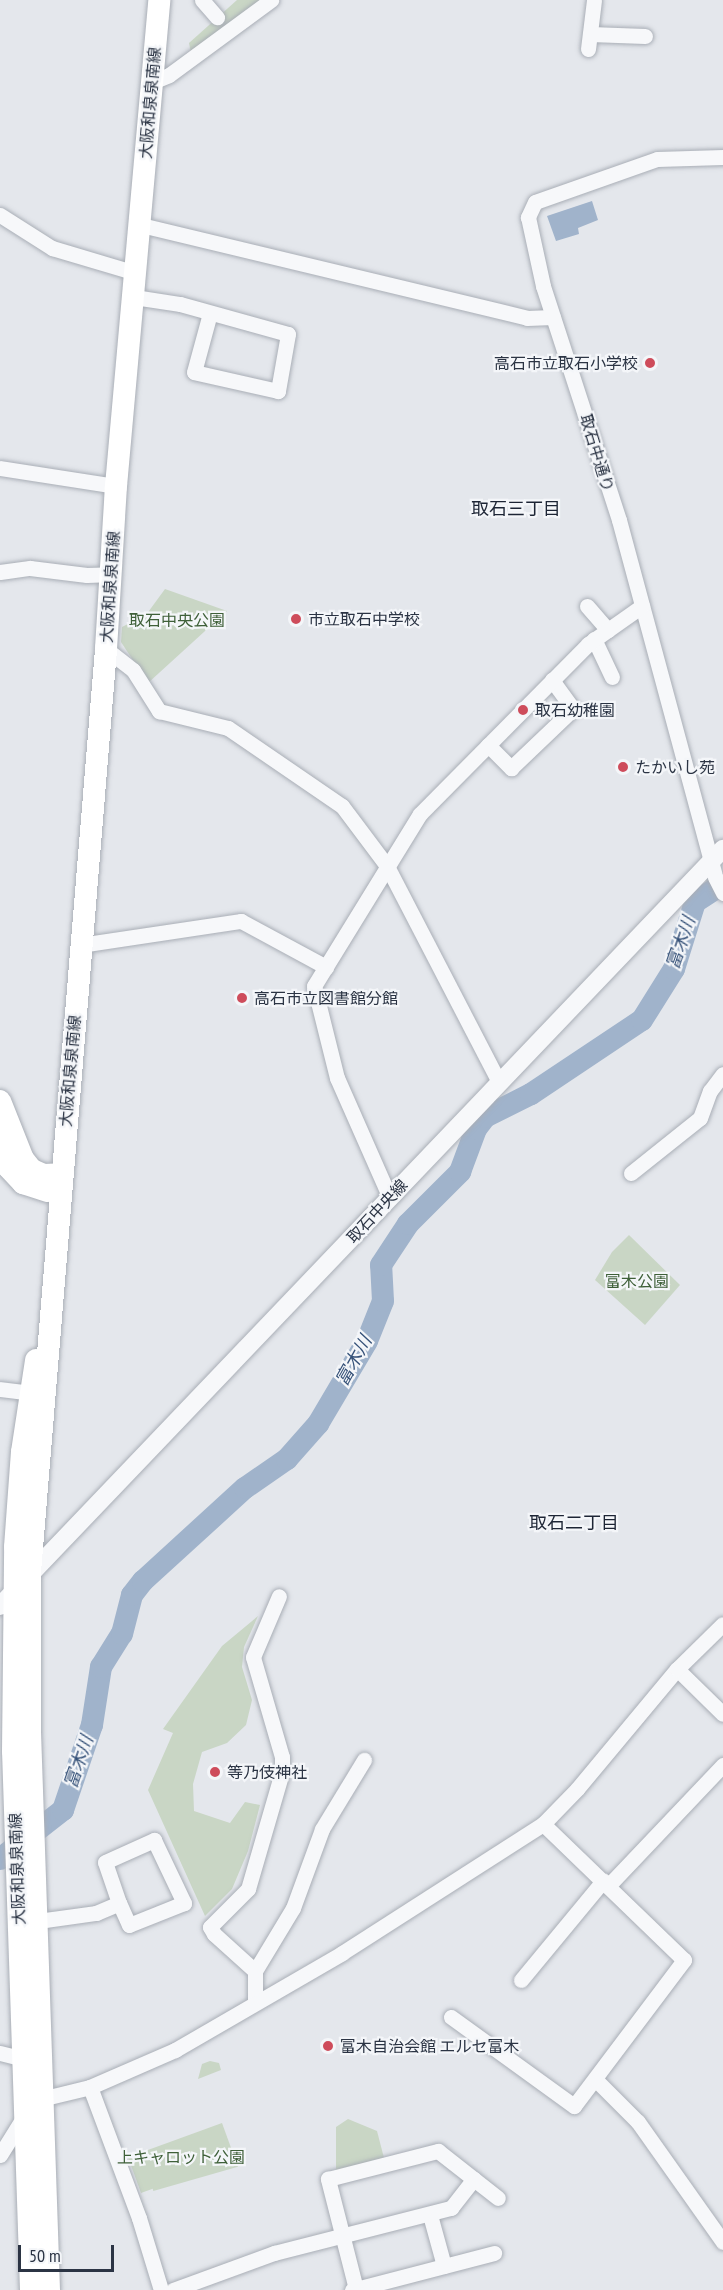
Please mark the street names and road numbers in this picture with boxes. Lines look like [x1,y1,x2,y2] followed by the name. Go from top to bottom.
[136,46,164,160] street label: 大阪和泉泉南線
[576,412,618,494] street label: 取石中通り
[97,530,123,644] street label: 大阪和泉泉南線
[56,1014,84,1128] street label: 大阪和泉泉南線
[343,1175,411,1247] street label: 取石中央線
[5,1813,29,1925] street label: 大阪和泉泉南線

